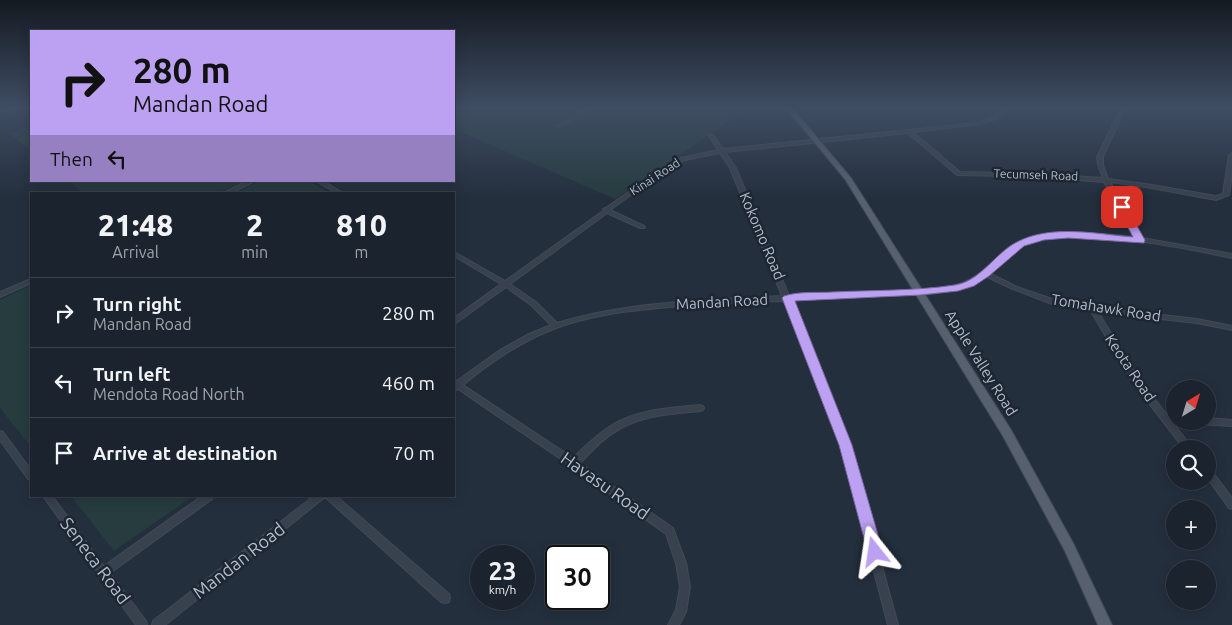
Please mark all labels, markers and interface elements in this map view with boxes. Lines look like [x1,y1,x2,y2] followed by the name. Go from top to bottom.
[50,50,115,115] icon: right
[133,50,231,90] text: 280 m
[133,91,268,116] text: Mandan Road
[103,145,131,173] icon: left
[50,148,93,170] text: Then
[627,156,682,198] street label: Kinai Road
[994,167,1079,182] street label: Tecumseh Road
[1101,186,1143,228] pin
[736,189,789,282] street label: Kokomo Road
[1108,193,1136,221] icon: arrive
[98,208,173,242] text: 21:48
[246,208,263,242] text: 2
[336,208,387,242] text: 810
[112,243,159,261] text: Arrival
[241,243,268,261] text: min
[355,243,368,261] text: m
[1050,290,1162,325] street label: Tomahawk Road
[675,291,769,312] street label: Mandan Road
[93,293,181,315] text: Turn right
[50,299,78,327] icon: right
[382,302,435,324] text: 280 m
[942,307,1021,419] street label: Apple Valley Road
[93,315,192,333] text: Mandan Road
[1102,331,1159,405] street label: Keota Road
[93,363,171,385] text: Turn left
[50,369,78,397] icon: left
[382,372,435,394] text: 460 m
[1166,380,1216,430] north arrow
[1166,380,1216,610] map controls
[93,385,245,403] text: Mendota Road North
[50,439,78,467] icon: arrive
[1166,440,1216,490] button: search
[93,442,278,464] text: Arrive at destination
[393,442,435,464] text: 70 m
[557,447,654,523] street label: Havasu Road
[1166,500,1216,550] button: +
[57,513,135,607] street label: Seneca Road
[189,518,288,602] street label: Mandan Road
[848,525,900,577] position arrow
[545,545,610,610] speed limit sign: 30
[488,557,517,585] text: 23
[1166,560,1216,610] button: −
[489,583,516,596] text: km/h

